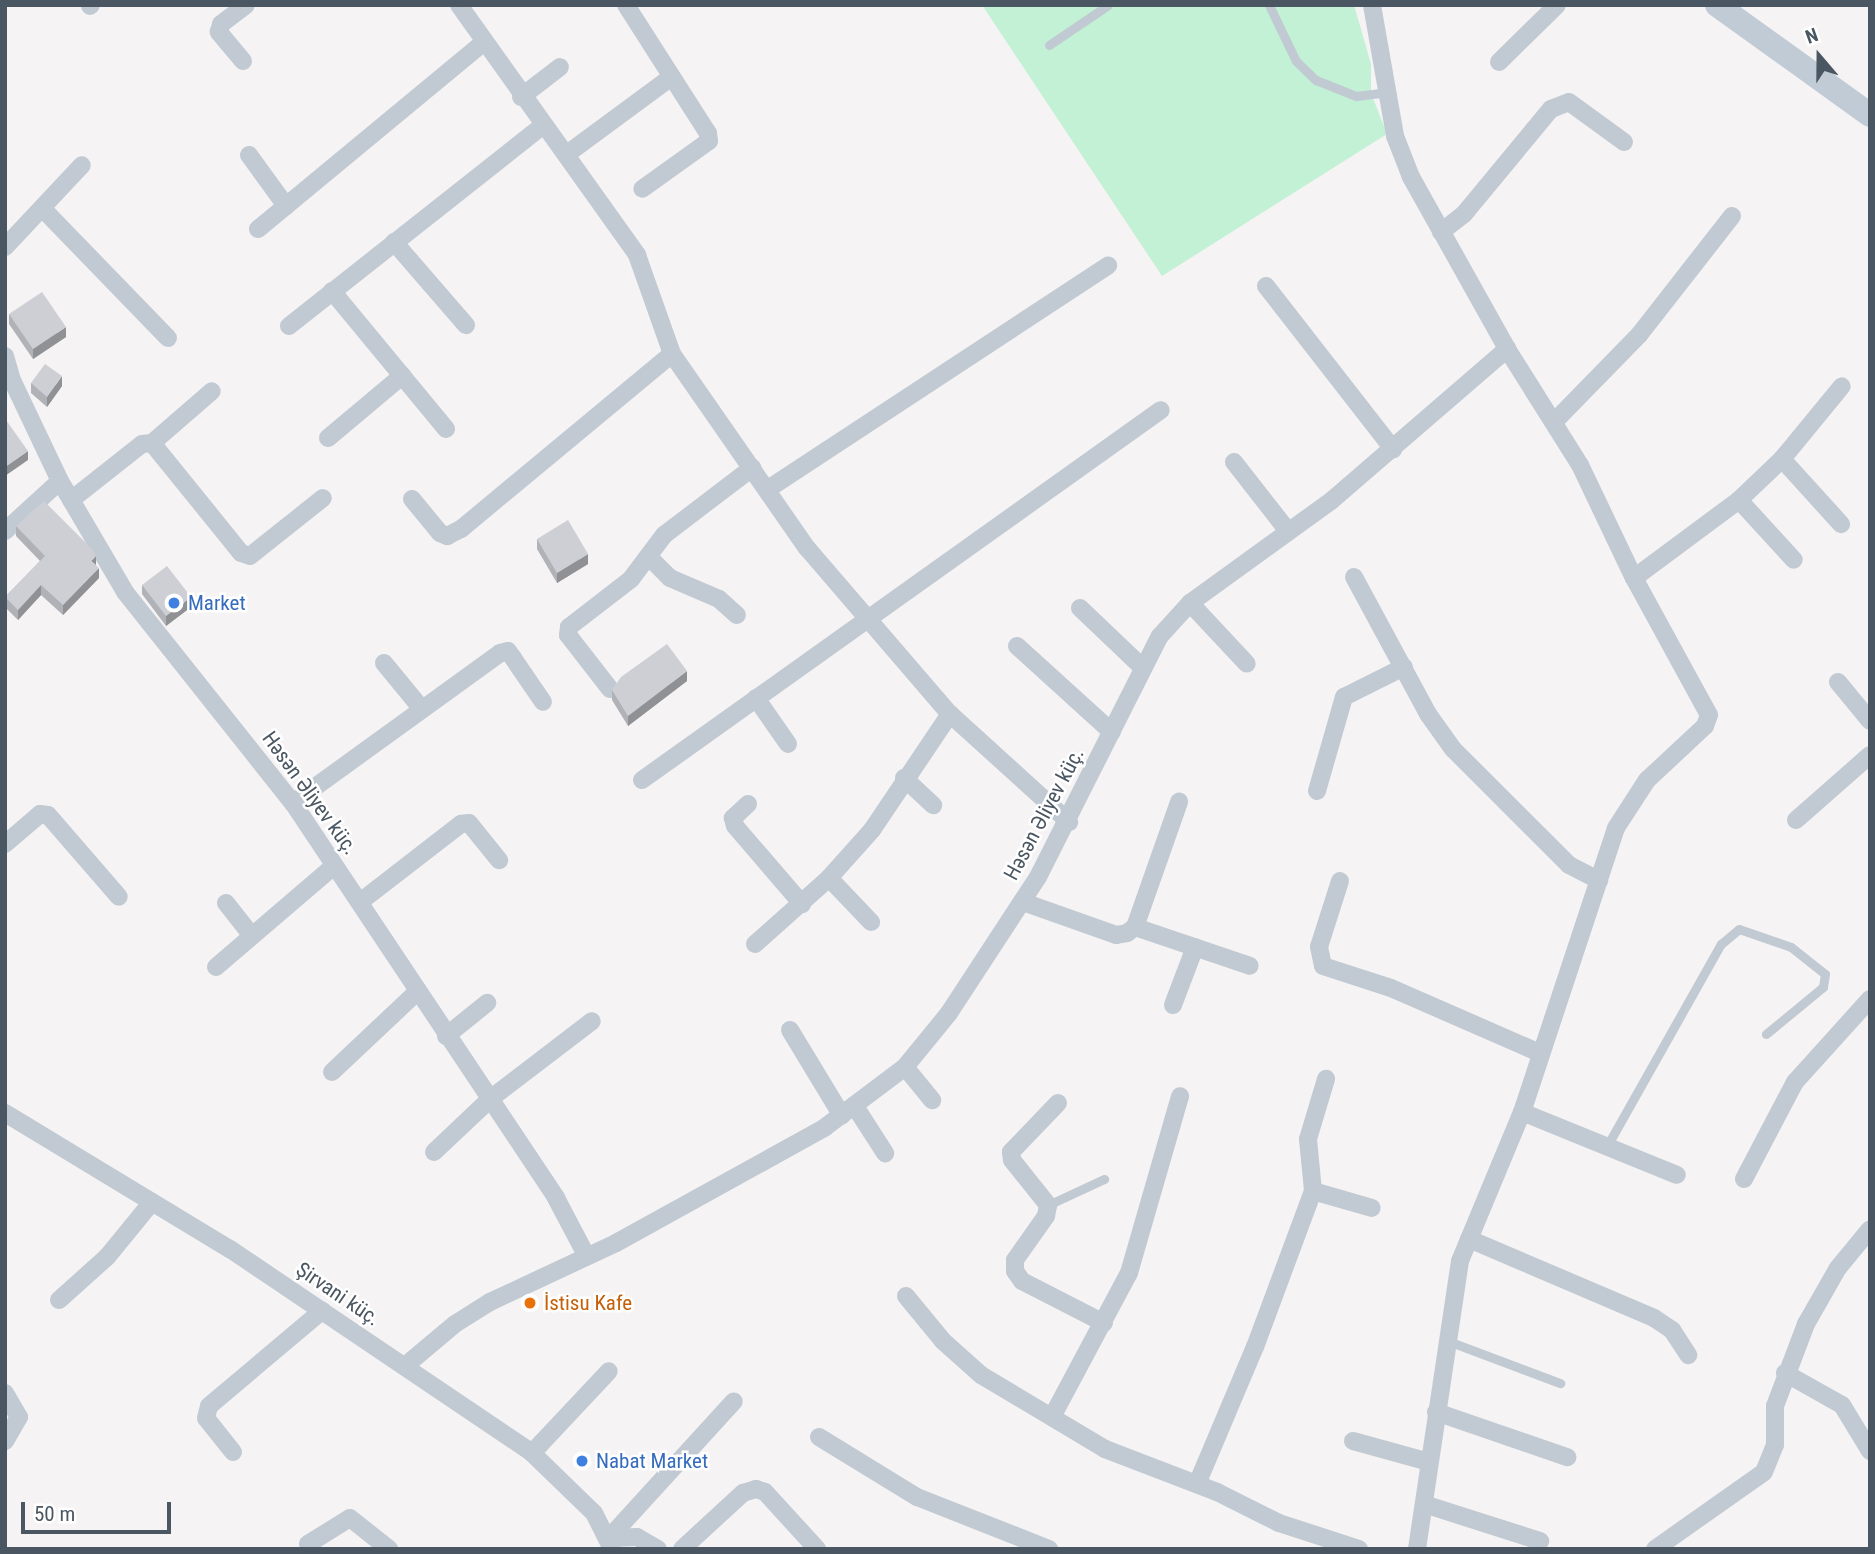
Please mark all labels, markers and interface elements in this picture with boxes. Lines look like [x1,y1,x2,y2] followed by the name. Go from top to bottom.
[1784,21,1854,91] north arrow
[1802,23,1821,49] text: N
[188,590,246,616] place label: Market
[166,595,182,611] marker: Market
[257,726,363,860] street label: Həsən Əliyev küç.
[999,743,1089,885] street label: Həsən Əliyev küç.
[291,1257,385,1331] street label: Şirvani küç.
[544,1290,632,1316] place label: İstisu Kafe
[522,1295,538,1311] marker: İstisu Kafe
[596,1448,708,1474] place label: Nabat Market
[574,1453,590,1469] marker: Nabat Market
[24,1488,175,1532] scale bar
[34,1502,75,1526] text: 50 m

